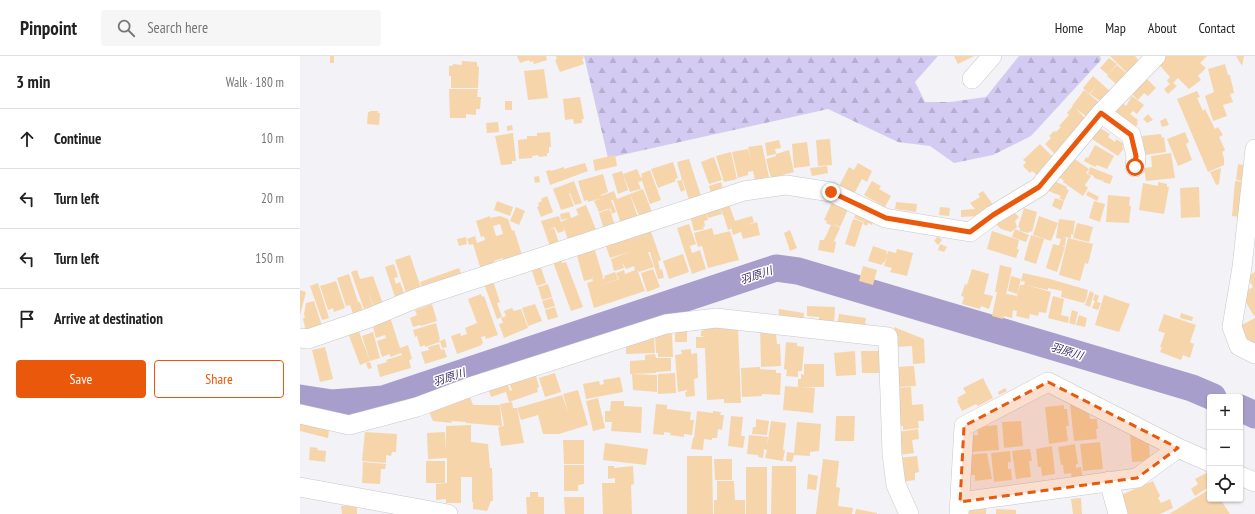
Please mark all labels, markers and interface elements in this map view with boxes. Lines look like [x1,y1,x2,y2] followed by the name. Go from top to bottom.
[101,10,381,46] search box
[20,16,77,40] text: Pinpoint
[115,17,137,39] icon: search
[147,18,208,37] text: Search here
[1055,19,1083,37] text: Home
[1105,19,1126,37] text: Map
[1148,19,1177,37] text: About
[1199,19,1235,37] text: Contact
[16,71,50,93] text: 3 min
[226,74,284,91] text: Walk · 180 m
[16,128,38,150] icon: ahead
[54,129,101,148] text: Continue
[261,130,284,147] text: 10 m
[1126,158,1144,176] route start
[822,183,840,201] route end
[16,188,38,210] icon: left
[54,189,99,208] text: Turn left
[261,190,284,207] text: 20 m
[16,248,38,270] icon: left
[54,249,99,268] text: Turn left
[255,250,284,267] text: 150 m
[738,263,775,287] water label: 羽原川
[16,308,38,330] icon: arrive
[54,309,163,328] text: Arrive at destination
[1049,339,1086,363] water label: 羽原川
[16,360,146,398] button: Save
[154,360,284,398] button: Share
[431,365,468,389] water label: 羽原川
[1207,394,1243,502] map controls
[1207,394,1243,430] button: +
[1207,430,1243,466] button: −
[1207,466,1243,502] button: locate

